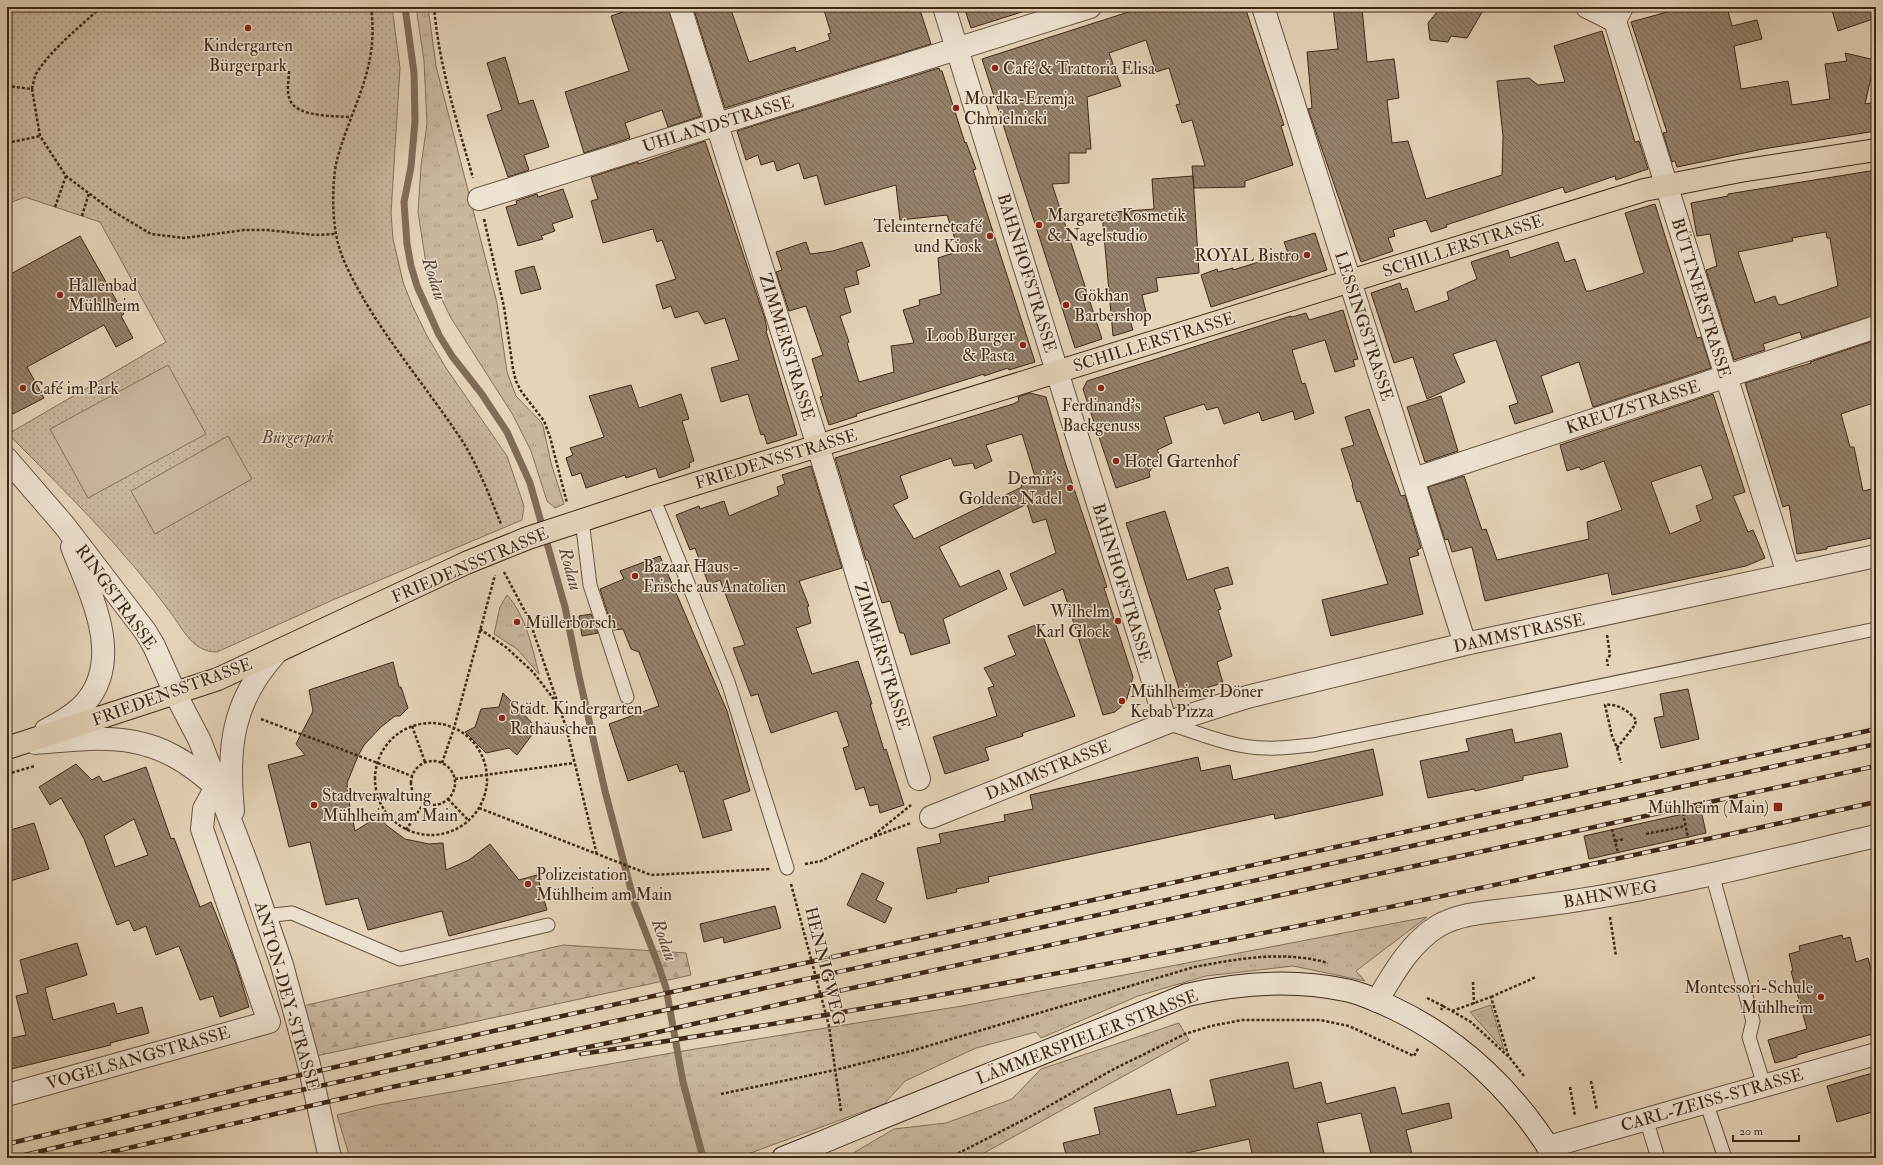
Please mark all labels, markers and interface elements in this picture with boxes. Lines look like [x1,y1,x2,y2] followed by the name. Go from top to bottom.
[243,23,253,33] marker: Kindergarten Bürgerpark
[203,35,293,77] place label: Kindergarten Bürgerpark
[1003,58,1156,79] place label: Café & Trattoria Elisa
[990,63,1000,73] marker: Café & Trattoria Elisa
[964,88,1076,129] place label: Mordka-Eremja Chmielnicki
[640,91,796,157] street label: UHLANDSTRASSE
[951,103,961,113] marker: Mordka-Eremja Chmielnicki
[993,191,1061,355] street label: BAHNHOFSTRASSE
[1047,205,1186,246] place label: Margarete Kosmetik & Nagelstudio
[1380,210,1546,282] street label: SCHILLERSTRASSE
[1667,215,1735,381] street label: BÜTTNERSTRASSE
[873,216,983,257] place label: Teleinternetcafé und Kiosk
[1034,220,1044,230] marker: Margarete Kosmetik & Nagelstudio
[985,231,995,241] marker: Teleinternetcafé und Kiosk
[1195,245,1299,266] place label: ROYAL Bistro
[1330,249,1398,403] street label: LESSINGSTRASSE
[1302,250,1312,260] marker: ROYAL Bistro
[416,254,452,304] water label: Rodau
[755,271,819,423] street label: ZIMMERSTRASSE
[68,275,140,316] place label: Hallenbad Mühlheim
[1074,285,1152,327] place label: Gökhan Barbershop
[55,290,65,300] marker: Hallenbad Mühlheim
[1061,300,1071,310] marker: Gökhan Barbershop
[1071,307,1237,377] street label: SCHILLERSTRASSE
[926,325,1016,366] place label: Loob Burger & Pasta
[1018,340,1028,350] marker: Loob Burger & Pasta
[1563,375,1703,439] street label: KREUZSTRASSE
[31,378,119,399] place label: Café im Park
[18,383,28,393] marker: Café im Park
[1096,383,1106,393] marker: Ferdinand's Backgenuss
[1061,395,1141,436] place label: Ferdinand's Backgenuss
[692,424,860,494] street label: FRIEDENSSTRASSE
[261,427,334,448] park label: Bürgerpark
[1124,451,1241,472] place label: Hotel Gartenhof
[1111,456,1121,466] marker: Hotel Gartenhof
[959,468,1063,509] place label: Demir's Goldene Nadel
[1065,483,1075,493] marker: Demir's Goldene Nadel
[1088,501,1156,665] street label: BAHNHOFSTRASSE
[388,522,552,608] street label: FRIEDENSSTRASSE
[71,540,161,654] street label: RINGSTRASSE
[553,544,587,594] water label: Rodau
[643,556,787,597] place label: Bazaar Haus - Frische aus Anatolien
[630,571,640,581] marker: Bazaar Haus - Frische aus Anatolien
[850,580,914,732] street label: ZIMMERSTRASSE
[1035,601,1110,642] place label: Wilhelm Karl Glock
[1452,609,1586,657] street label: DAMMSTRASSE
[525,612,617,633] place label: Müllerborsch
[1113,616,1123,626] marker: Wilhelm Karl Glock
[512,617,522,627] marker: Müllerborsch
[89,653,255,731] street label: FRIEDENSSTRASSE
[1130,681,1264,722] place label: Mühlheimer Döner Kebab Pizza
[1117,696,1127,706] marker: Mühlheimer Döner Kebab Pizza
[510,698,643,739] place label: Städt. Kindergarten Rathäuschen
[497,713,507,723] marker: Städt. Kindergarten Rathäuschen
[982,735,1114,805] street label: DAMMSTRASSE
[322,785,458,826] place label: Stadtverwaltung Mühlheim am Main
[1648,797,1769,818] place label: Mühlheim (Main)
[309,800,319,810] marker: Stadtverwaltung Mühlheim am Main
[1772,801,1784,813] marker: Mühlheim (Main)
[536,864,672,905] place label: Polizeistation Mühlheim am Main
[1561,875,1659,913] street label: BAHNWEG
[523,879,533,889] marker: Polizeistation Mühlheim am Main
[250,898,324,1093] street label: ANTON-DEY-STRASSE
[800,905,850,1027] street label: HENNIGWEG
[645,915,682,965] water label: Rodau
[1684,977,1813,1018] place label: Montessori-Schule Mühlheim
[973,984,1201,1089] street label: LÄMMERSPIELER STRASSE
[1816,992,1826,1002] marker: Montessori-Schule Mühlheim
[44,1022,232,1094] street label: VOGELSANGSTRASSE
[1618,1064,1806,1136] street label: CARL-ZEISS-STRASSE
[1733,1117,1799,1143] scale bar
[1739,1124,1764,1139] text: 20 m

